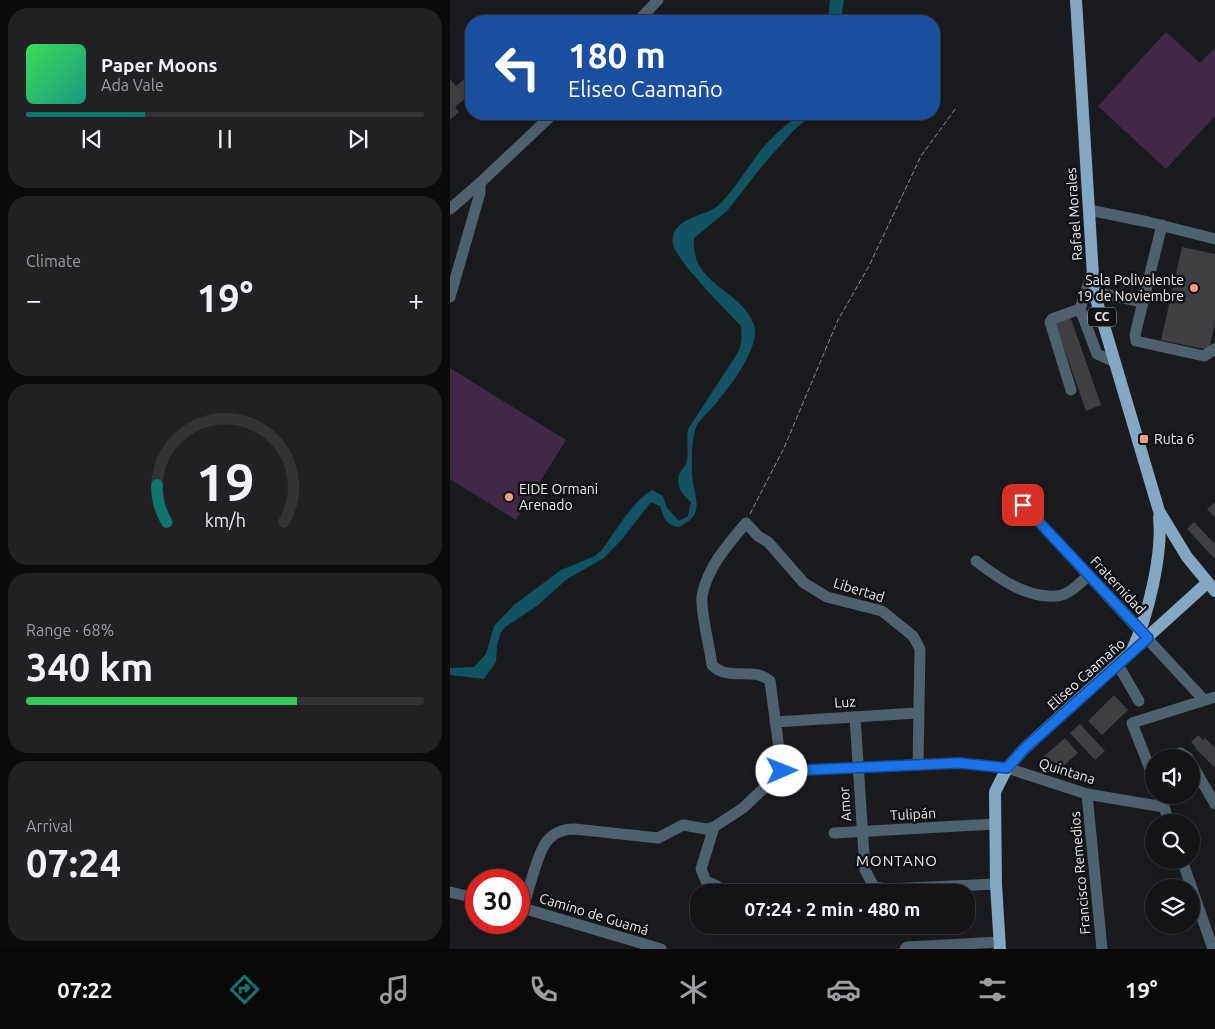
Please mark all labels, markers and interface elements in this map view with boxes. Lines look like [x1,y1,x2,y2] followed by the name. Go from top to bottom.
[485,35,550,100] icon: left
[568,35,666,75] text: 180 m
[101,54,218,76] text: Paper Moons
[101,76,164,94] text: Ada Vale
[568,76,723,101] text: Eliseo Caamaño
[78,125,106,153] icon: previous
[211,125,239,153] icon: pause
[344,125,372,153] icon: next
[1063,167,1085,261] street label: Rafael Morales
[26,252,81,270] text: Climate
[1076,272,1184,304] place label: Sala Polivalente 19 de Noviembre
[197,277,253,319] text: 19°
[1188,282,1200,294] marker: Sala Polivalente 19 de Noviembre
[26,284,42,315] text: −
[408,284,424,315] text: +
[1088,308,1116,326] road number: CC
[1154,431,1195,447] place label: Ruta 6
[1138,433,1150,445] marker: Ruta 6
[196,453,254,511] text: 19
[519,481,598,513] place label: EIDE Ormani Arenado
[1002,484,1044,526] pin
[503,491,515,503] marker: EIDE Ormani Arenado
[1009,491,1037,519] icon: arrive
[204,510,246,530] text: km/h
[1087,553,1149,617] street label: Fraternidad
[831,575,887,605] street label: Libertad
[26,621,114,639] text: Range · 68%
[1044,635,1128,713] street label: Eliseo Caamaño
[26,646,153,688] text: 340 km
[834,693,856,711] street label: Luz
[755,744,807,796] position arrow
[1145,749,1200,934] map controls
[1145,749,1200,804] button: sound
[1037,755,1097,787] street label: Quintana
[836,785,854,822] street label: Amor
[890,805,936,823] street label: Tulipán
[1067,811,1093,935] street label: Francisco Remedios
[1145,814,1200,869] button: search
[26,817,73,835] text: Arrival
[26,842,121,884] text: 07:24
[856,852,938,869] district label: MONTANO
[465,869,530,934] speed limit sign: 30
[1145,879,1200,934] button: layers
[537,890,651,938] street label: Camino de Guamá
[745,898,920,920] text: 07:24 · 2 min · 480 m
[227,972,262,1007] icon: directions
[377,972,412,1007] icon: music
[526,972,561,1007] icon: phone
[676,972,711,1007] icon: climate
[826,972,861,1007] icon: car
[975,972,1010,1007] icon: filters
[57,977,112,1002] text: 07:22
[1125,977,1158,1002] text: 19°

